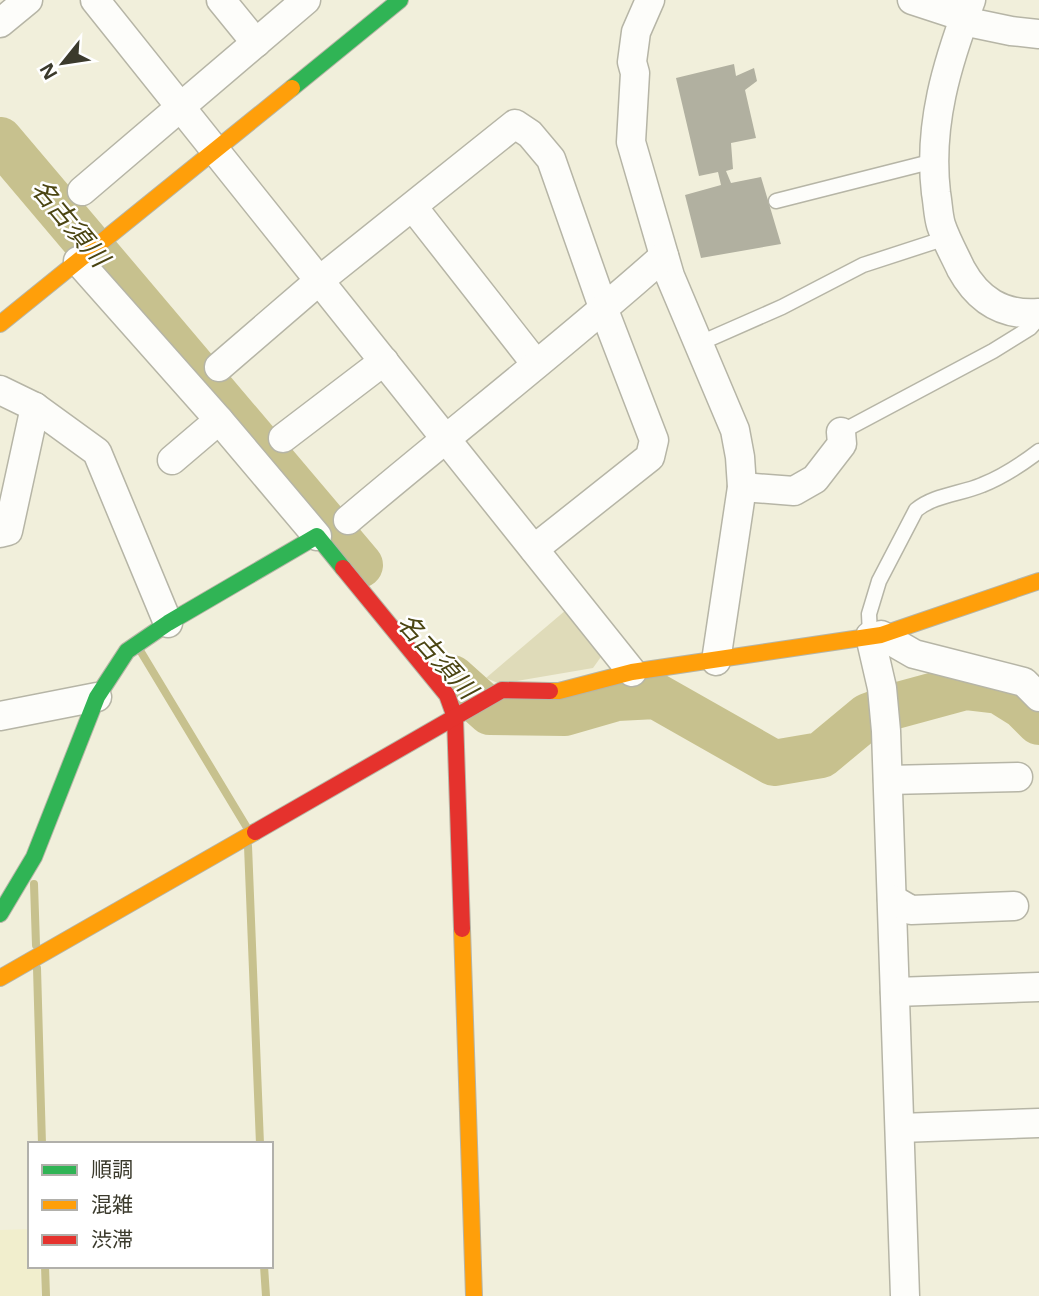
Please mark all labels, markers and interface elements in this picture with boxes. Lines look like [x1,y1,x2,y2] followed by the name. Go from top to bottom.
[28,28,98,98] north arrow
[33,58,63,85] text: N
[24,171,120,276] water label: 名古須川
[390,605,488,708] water label: 名古須川
[28,1142,273,1268] legend
[91,1155,133,1183] text: 順調
[91,1190,133,1218] text: 混雑
[91,1225,133,1253] text: 渋滞

